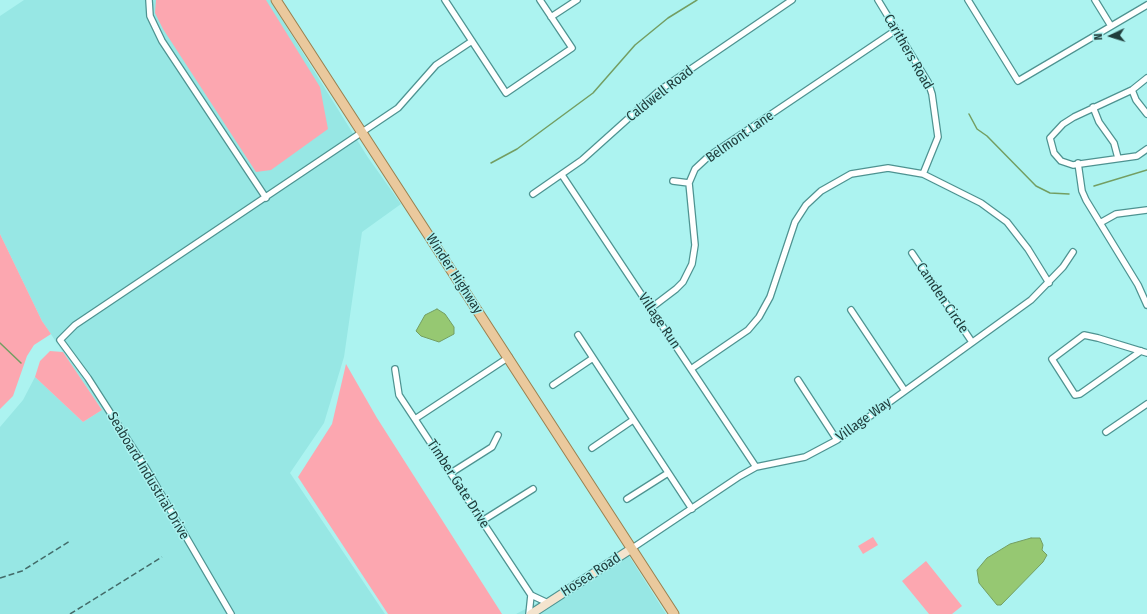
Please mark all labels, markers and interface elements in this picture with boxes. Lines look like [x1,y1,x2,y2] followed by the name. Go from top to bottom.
[880,11,936,93] street label: Carithers Road
[1091,16,1131,56] north arrow
[1092,33,1105,41] text: N
[623,63,697,125] street label: Caldwell Road
[703,107,777,167] street label: Belmont Lane
[422,231,486,317] street label: Winder Highway
[912,260,972,336] street label: Camden Circle
[634,290,684,352] street label: Village Run
[833,394,895,446] street label: Village Way
[103,409,193,543] street label: Seaboard Industrial Drive
[423,436,493,532] street label: Timber Gate Drive
[558,549,624,601] street label: Hosea Road

